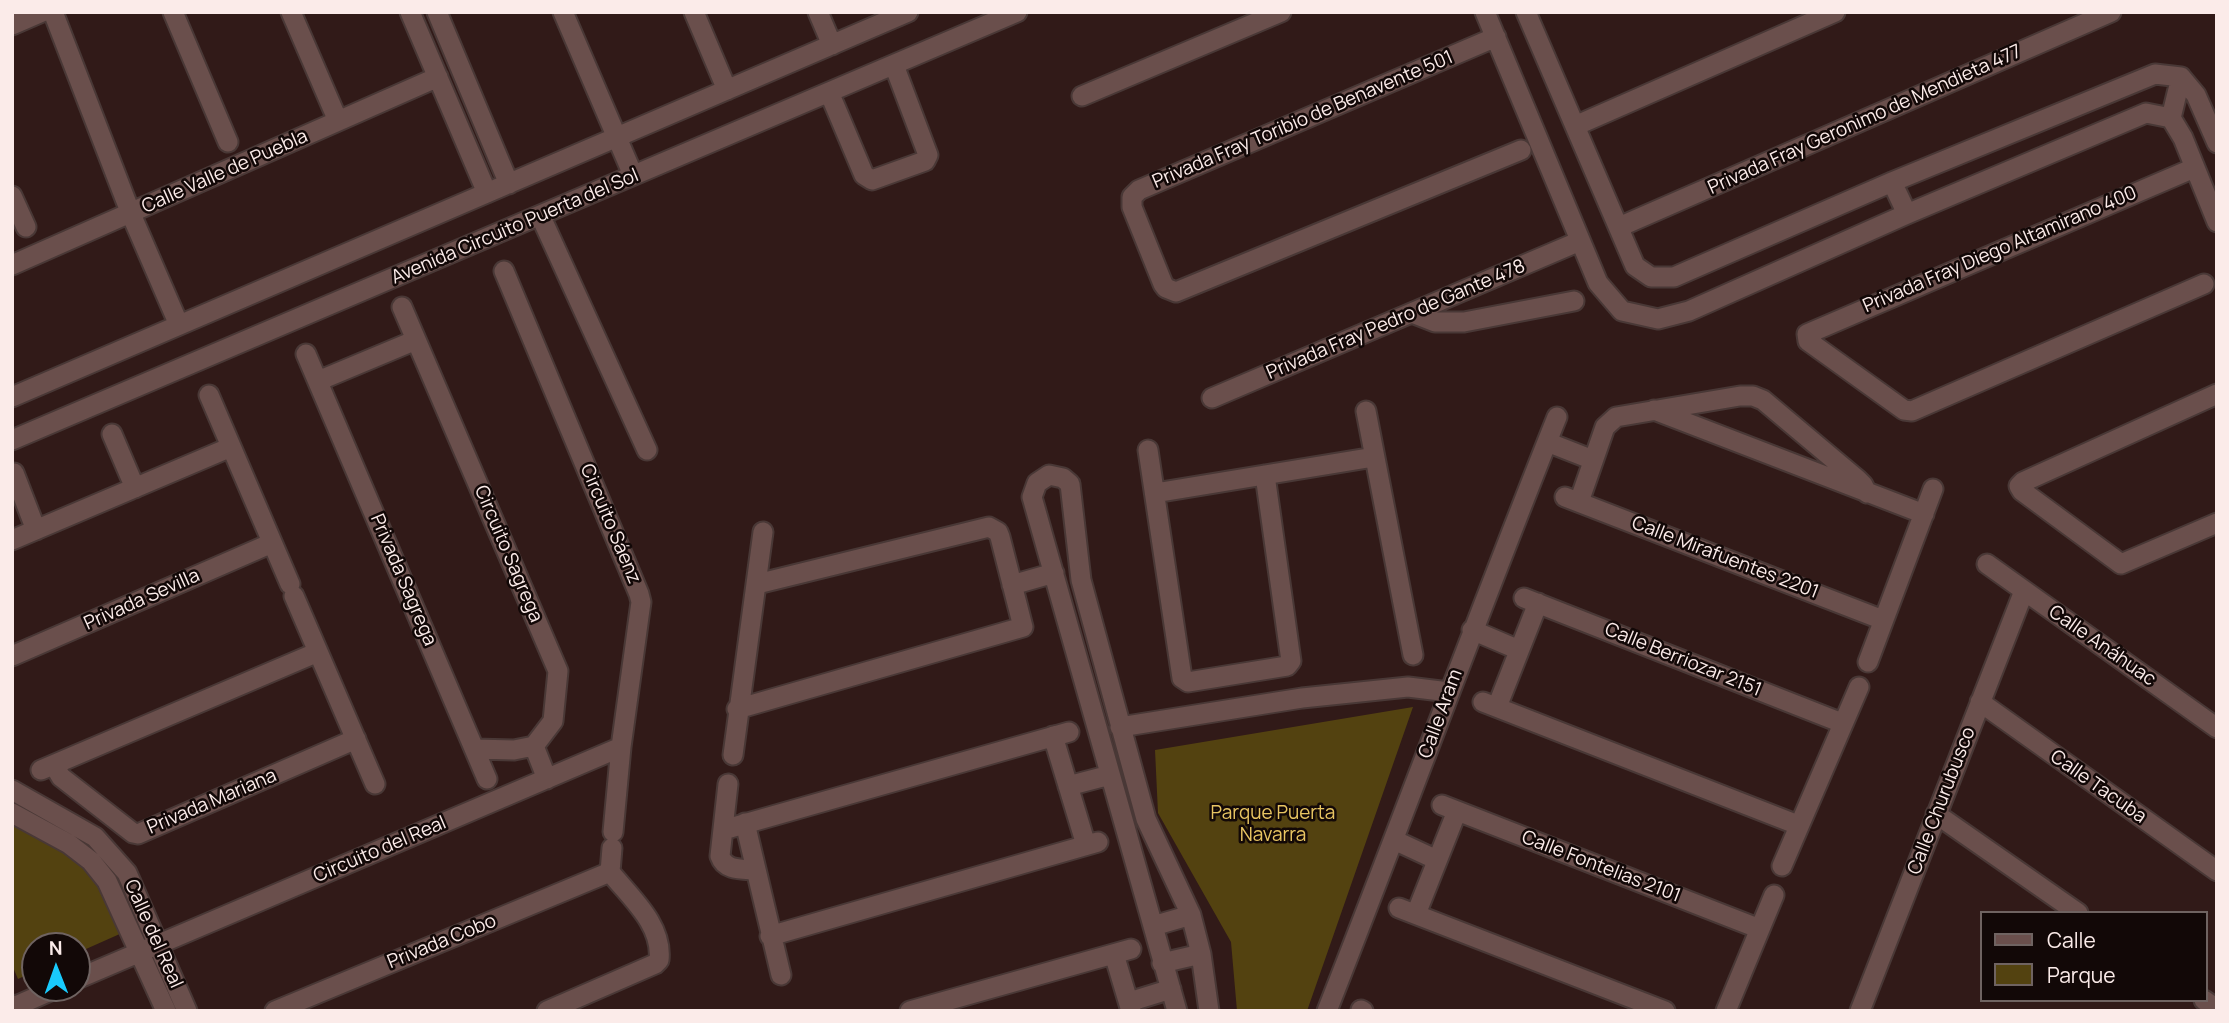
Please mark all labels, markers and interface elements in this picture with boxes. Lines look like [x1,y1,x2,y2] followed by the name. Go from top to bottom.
[1705,40,2025,200] street label: Privada Fray Geronimo de Mendieta 477
[1149,46,1457,194] street label: Privada Fray Toribio de Benavente 501
[139,125,311,219] street label: Calle Valle de Puebla
[388,164,642,290] street label: Avenida Circuito Puerta del Sol
[1860,182,2140,318] street label: Privada Fray Diego Altamirano 400
[1263,255,1529,385] street label: Privada Fray Pedro de Gante 478
[575,461,645,587] street label: Circuito Sáenz
[469,482,547,626] street label: Circuito Sagrega
[365,511,441,649] street label: Privada Sagrega
[1628,512,1822,604] street label: Calle Mirafuentes 2201
[81,564,203,636] street label: Privada Sevilla
[2044,601,2160,691] street label: Calle Anáhuac
[1601,618,1765,702] street label: Calle Berriozar 2151
[1414,666,1468,762] street label: Calle Aram
[1903,724,1981,878] street label: Calle Churubusco
[2046,746,2150,828] street label: Calle Tacuba
[144,765,280,839] street label: Privada Mariana
[1211,803,1335,847] park label: Parque Puerta Navarra
[310,812,450,888] street label: Circuito del Real
[1518,826,1684,908] street label: Calle Fontelias 2101
[119,876,187,992] street label: Calle del Real
[384,910,500,974] street label: Privada Cobo
[1980,911,2208,1002] legend
[2047,926,2096,954] text: Calle
[21,932,91,1002] north arrow
[49,935,63,961] text: N
[2047,961,2116,989] text: Parque

